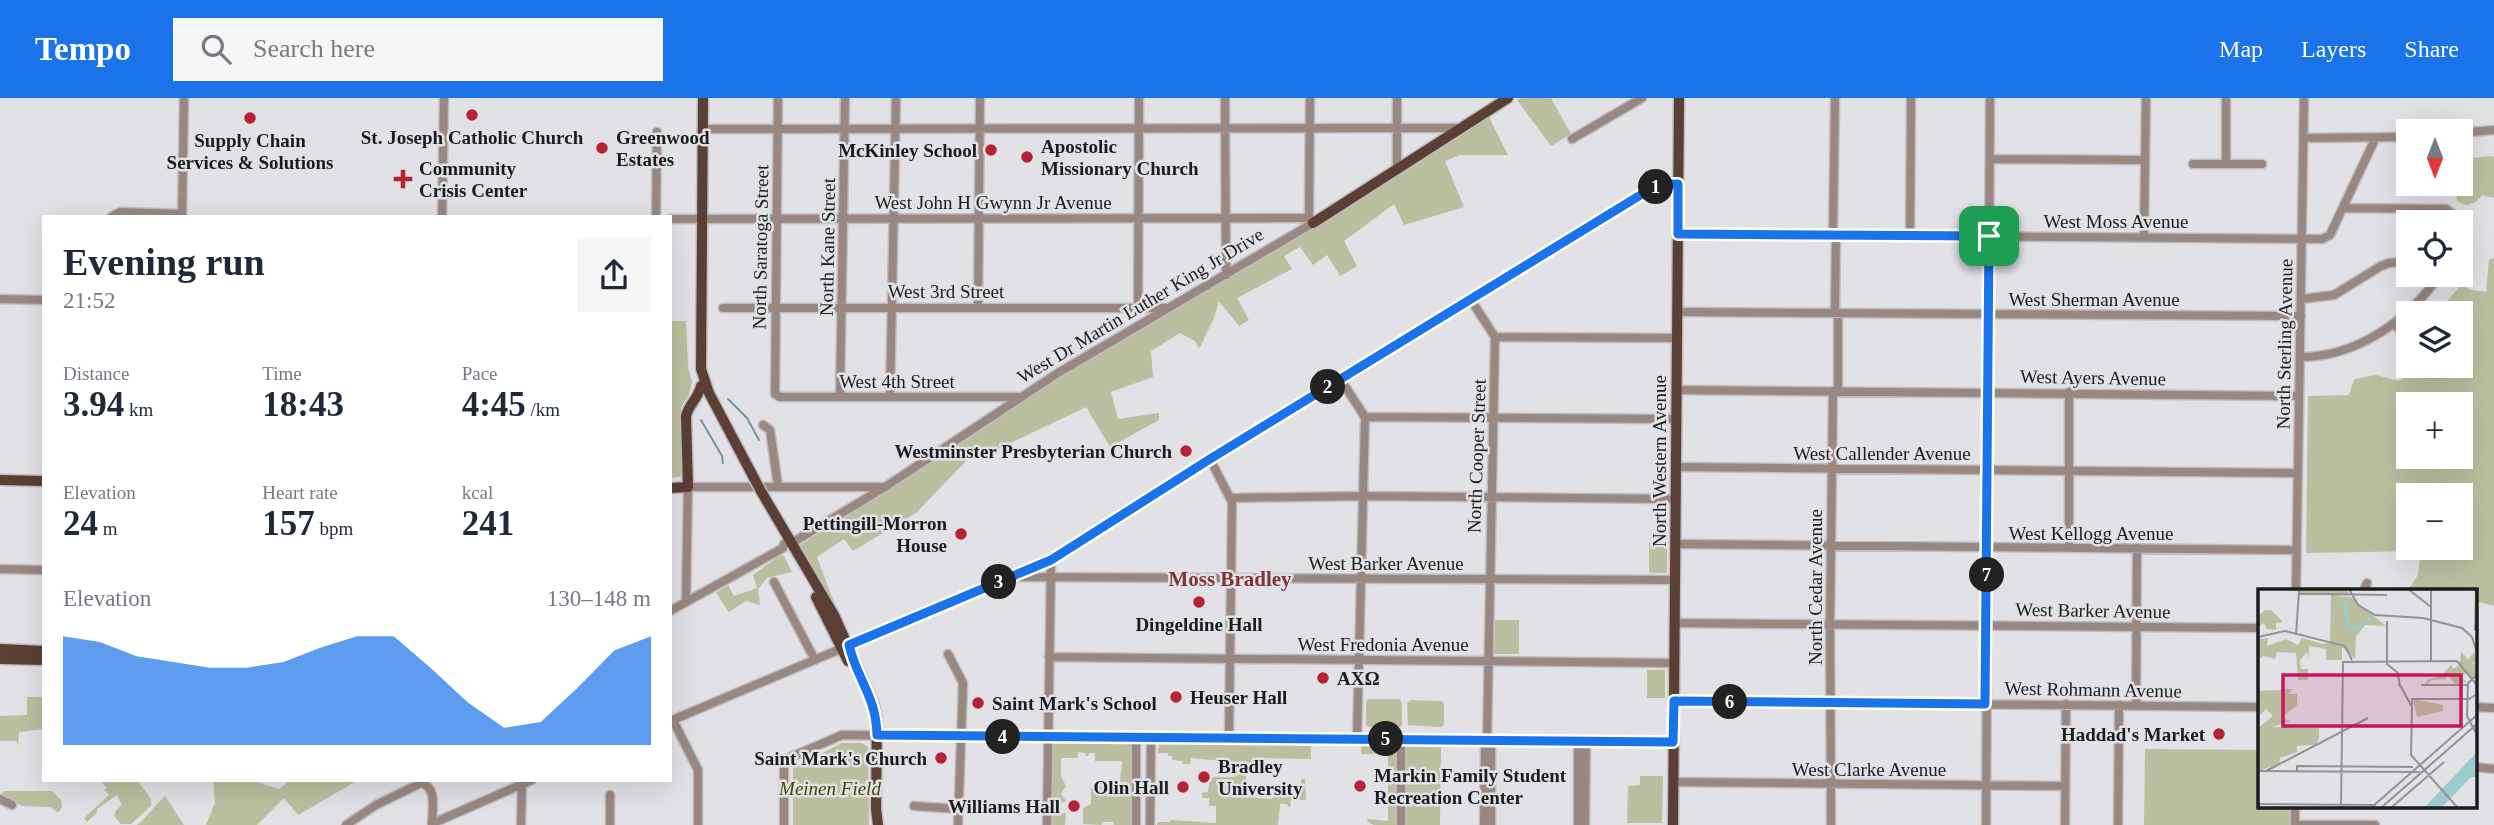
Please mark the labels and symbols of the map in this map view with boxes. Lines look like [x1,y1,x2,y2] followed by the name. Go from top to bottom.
[464,107,480,123] marker: St. Joseph Catholic Church
[242,110,258,126] marker: Supply Chain Services & Solutions
[2396,119,2473,196] north arrow
[361,127,584,148] place label: St. Joseph Catholic Church
[616,127,710,170] place label: Greenwood Estates
[167,130,333,173] place label: Supply Chain Services & Solutions
[1041,136,1199,179] place label: Apostolic Missionary Church
[594,140,610,156] marker: Greenwood Estates
[838,140,977,161] place label: McKinley School
[983,142,999,158] marker: McKinley School
[1019,149,1035,165] marker: Apostolic Missionary Church
[419,158,528,201] place label: Community Crisis Center
[749,164,772,329] street label: North Saratoga Street
[393,169,413,189] marker: Community Crisis Center
[1638,170,1674,204] pin: 1
[816,177,839,316] street label: North Kane Street
[874,192,1112,213] street label: West John H Gwynn Jr Avenue
[1959,206,2019,266] pin
[2044,211,2188,232] street label: West Moss Avenue
[1013,223,1267,387] street label: West Dr Martin Luther King Jr Drive
[2273,259,2296,429] street label: North Sterling Avenue
[888,281,1005,302] street label: West 3rd Street
[2008,289,2180,310] street label: West Sherman Avenue
[2020,366,2166,389] street label: West Ayers Avenue
[1310,370,1346,404] pin: 2
[839,371,956,392] street label: West 4th Street
[1649,375,1670,547] street label: North Western Avenue
[1463,378,1490,533] street label: North Cooper Street
[894,441,1172,462] place label: Westminster Presbyterian Church
[1178,443,1194,459] marker: Westminster Presbyterian Church
[1793,443,1971,464] street label: West Callender Avenue
[1805,509,1826,665] street label: North Cedar Avenue
[803,513,947,556] place label: Pettingill-Morron House
[2009,523,2173,544] street label: West Kellogg Avenue
[953,526,969,542] marker: Pettingill-Morron House
[1308,553,1464,574] street label: West Barker Avenue
[1969,558,2004,592] pin: 7
[982,564,1016,600] pin: 3
[1168,567,1292,591] district label: Moss Bradley
[2258,589,2476,808] inset map
[1191,594,1207,610] marker: Dingeldine Hall
[2015,599,2171,622] street label: West Barker Avenue
[1135,614,1263,635] place label: Dingeldine Hall
[1297,634,1469,655] street label: West Fredonia Avenue
[1337,668,1380,689] place label: ΑΧΩ
[1315,670,1331,686] marker: ΑΧΩ
[2004,677,2182,702] street label: West Rohmann Avenue
[1712,684,1748,720] pin: 6
[1190,687,1287,708] place label: Heuser Hall
[1168,689,1184,705] marker: Heuser Hall
[992,693,1157,714] place label: Saint Mark's School
[970,695,986,711] marker: Saint Mark's School
[986,720,1020,754] pin: 4
[1368,722,1404,756] pin: 5
[2061,724,2206,745] place label: Haddad's Market
[2211,726,2227,742] marker: Haddad's Market
[754,748,927,769] place label: Saint Mark's Church
[933,750,949,766] marker: Saint Mark's Church
[1218,756,1303,799] place label: Bradley University
[1792,759,1946,780] street label: West Clarke Avenue
[1374,765,1567,808] place label: Markin Family Student Recreation Center
[1196,769,1212,785] marker: Bradley University
[1094,777,1169,798] place label: Olin Hall
[778,778,881,799] park label: Meinen Field
[1352,778,1368,794] marker: Markin Family Student Recreation Center
[1175,779,1191,795] marker: Olin Hall
[948,796,1060,817] place label: Williams Hall
[1066,798,1082,814] marker: Williams Hall

